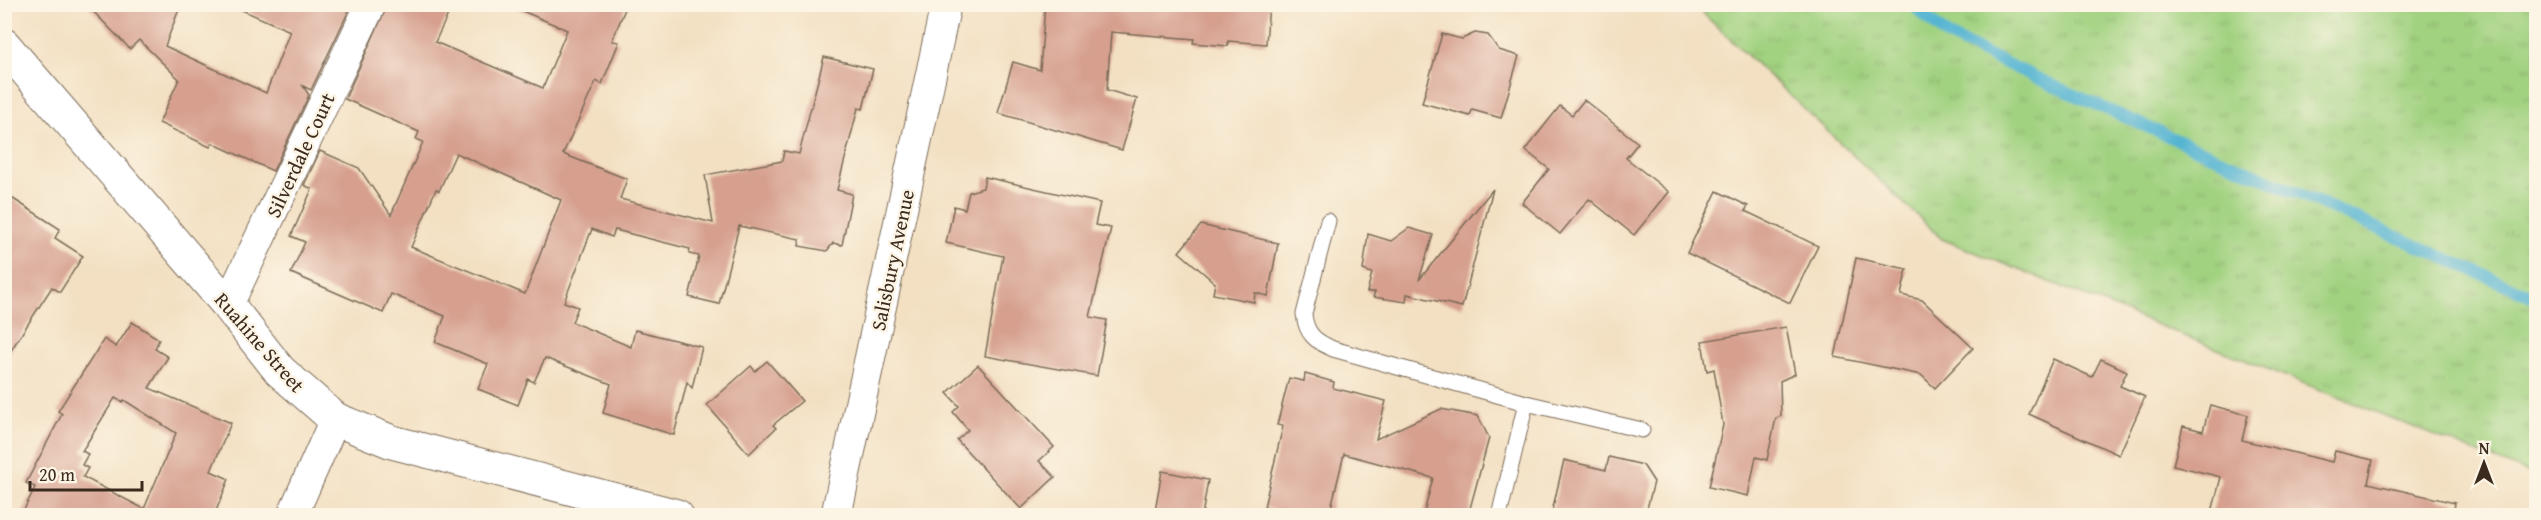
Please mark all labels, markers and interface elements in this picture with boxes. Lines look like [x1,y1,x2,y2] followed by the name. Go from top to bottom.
[258,88,342,222] street label: Silverdale Court
[863,187,921,333] street label: Salisbury Avenue
[208,286,312,398] street label: Ruahine Street
[2454,433,2514,493] north arrow
[2479,436,2490,460] text: N
[30,454,142,492] scale bar
[39,461,75,488] text: 20 m

